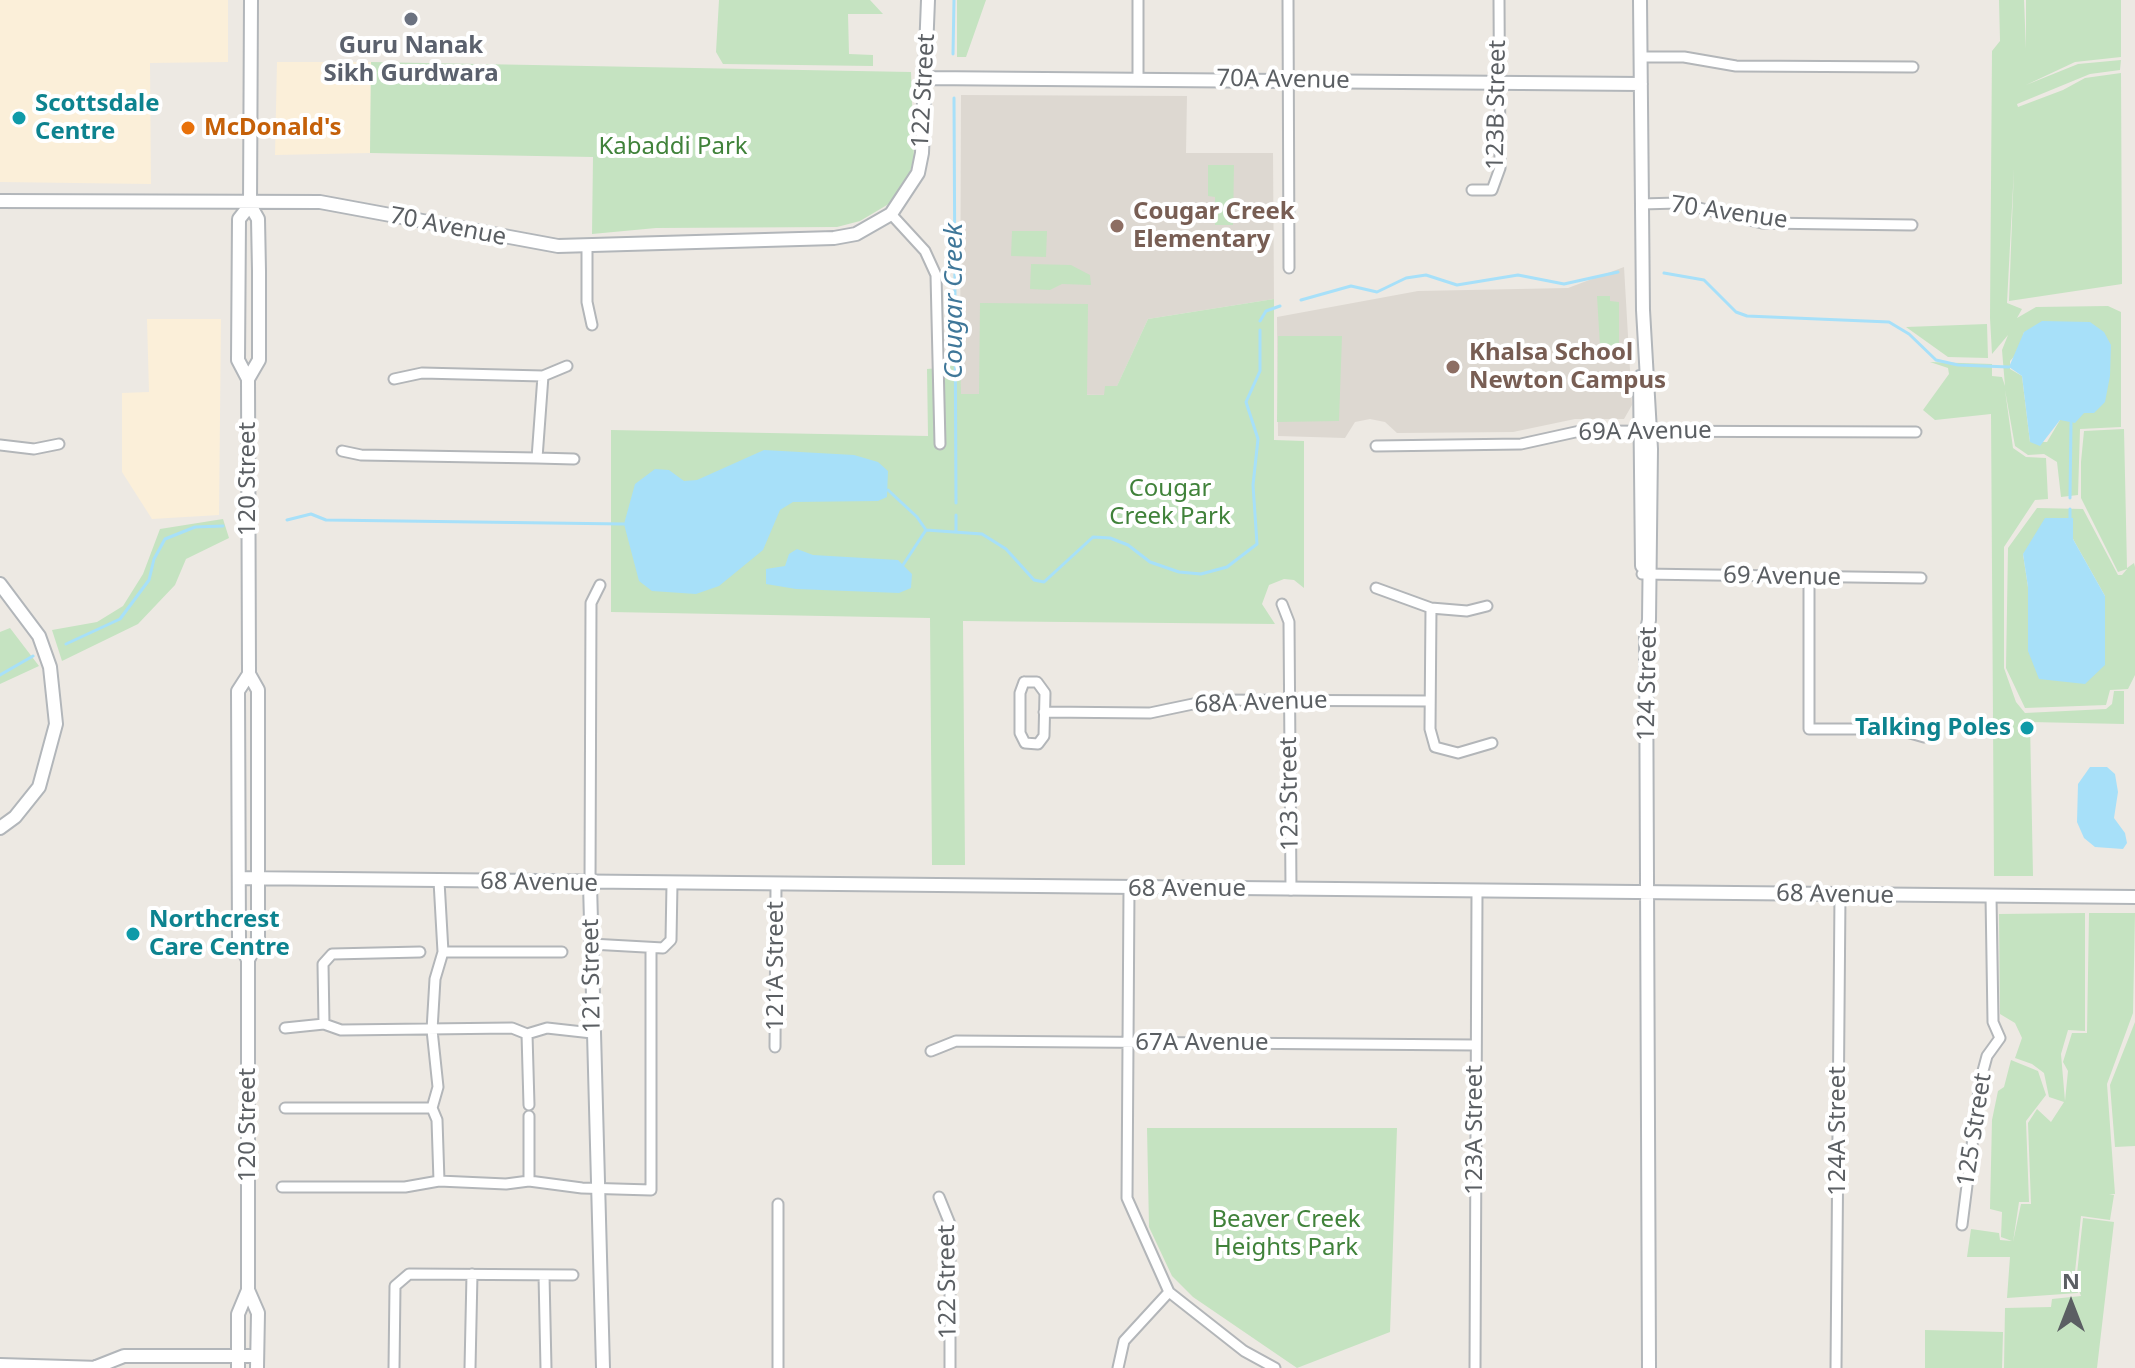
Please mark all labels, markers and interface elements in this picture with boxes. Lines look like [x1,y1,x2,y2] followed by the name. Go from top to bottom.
[402,10,420,28] marker: Guru Nanak Sikh Gurdwara
[323,32,499,88] place label: Guru Nanak Sikh Gurdwara
[907,33,941,149] street label: 122 Street
[1481,40,1513,170] street label: 123B Street
[1216,64,1350,96] street label: 70A Avenue
[35,90,160,146] place label: Scottsdale Centre
[10,109,28,127] marker: Scottsdale Centre
[204,114,342,142] place label: McDonald's
[179,119,197,137] marker: McDonald's
[598,133,748,161] park label: Kabaddi Park
[1669,191,1789,235] street label: 70 Avenue
[1133,198,1295,254] place label: Cougar Creek Elementary
[387,202,509,252] street label: 70 Avenue
[1108,217,1126,235] marker: Cougar Creek Elementary
[939,223,971,379] water label: Cougar Creek
[1469,339,1666,395] place label: Khalsa School Newton Campus
[1444,358,1462,376] marker: Khalsa School Newton Campus
[1578,416,1712,448] street label: 69A Avenue
[234,422,262,536] street label: 120 Street
[1109,475,1231,531] park label: Cougar Creek Park
[1723,562,1841,592] street label: 69 Avenue
[1633,627,1663,741] street label: 124 Street
[1194,686,1328,720] street label: 68A Avenue
[1855,714,2011,742] place label: Talking Poles
[2018,719,2036,737] marker: Talking Poles
[1275,737,1305,851] street label: 123 Street
[480,868,598,898] street label: 68 Avenue
[1128,875,1246,903] street label: 68 Avenue
[1776,880,1894,910] street label: 68 Avenue
[762,901,790,1031] street label: 121A Street
[149,906,290,962] place label: Northcrest Care Centre
[577,919,607,1033] street label: 121 Street
[124,925,142,943] marker: Northcrest Care Centre
[1135,1029,1269,1057] street label: 67A Avenue
[1461,1065,1489,1195] street label: 123A Street
[1824,1066,1852,1196] street label: 124A Street
[234,1068,262,1182] street label: 120 Street
[1952,1071,1998,1189] street label: 125 Street
[1212,1206,1360,1262] park label: Beaver Creek Heights Park
[933,1225,963,1339] street label: 122 Street
[2031,1264,2111,1344] north arrow
[2062,1265,2080,1295] text: N

